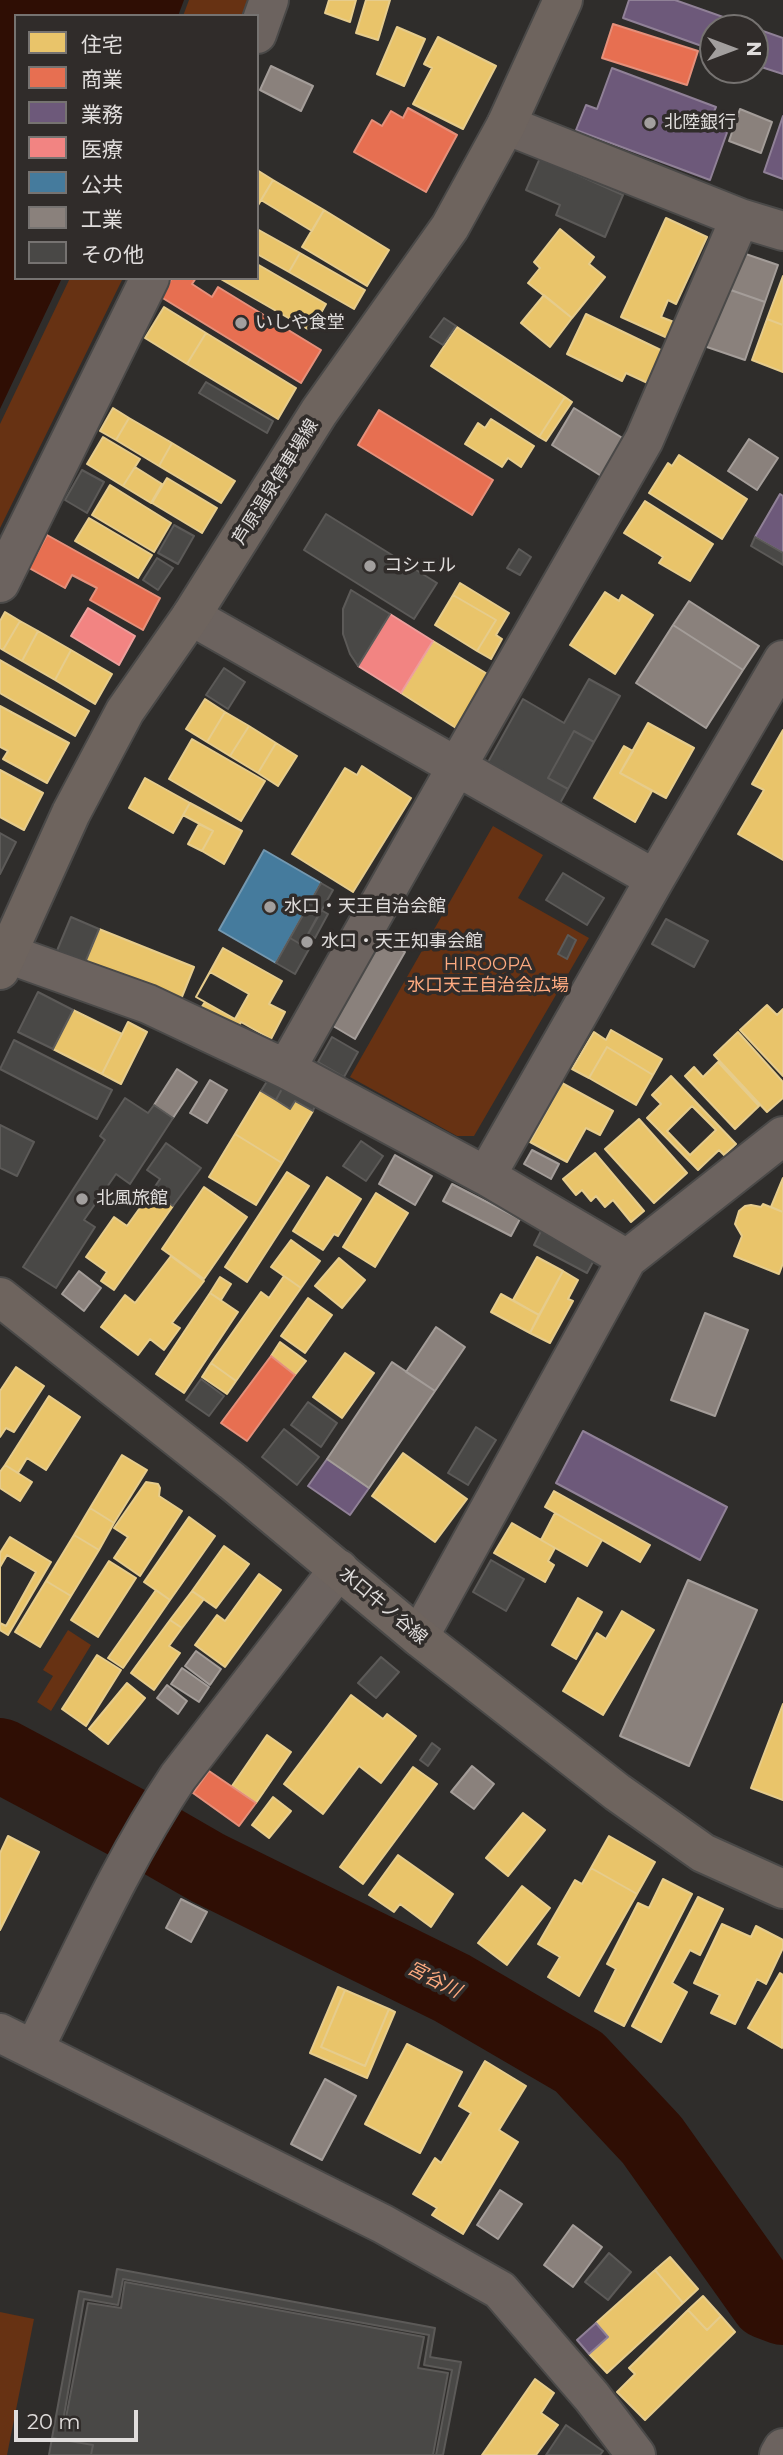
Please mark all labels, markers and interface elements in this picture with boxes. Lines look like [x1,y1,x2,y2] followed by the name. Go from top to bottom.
[14,14,259,280] legend
[699,14,769,84] north arrow
[81,32,123,57] text: 住宅
[742,41,765,57] text: N
[81,67,123,92] text: 商業
[81,102,123,127] text: 業務
[664,112,736,134] place label: 北陸銀行
[642,115,658,131] marker: 北陸銀行
[81,137,123,162] text: 医療
[81,172,123,197] text: 公共
[81,207,123,232] text: 工業
[81,242,144,267] text: その他
[255,312,345,334] place label: いしや食堂
[233,315,249,331] marker: いしや食堂
[229,415,323,549] street label: 芦原温泉停車場線
[384,555,456,577] place label: コシェル
[362,558,378,574] marker: コシェル
[284,896,446,918] place label: 水口・天王自治会館
[262,899,278,915] marker: 水口・天王自治会館
[321,931,483,953] place label: 水口・天王知事会館
[299,934,315,950] marker: 水口・天王知事会館
[407,954,569,996] park label: HIROOPA 水口天王自治会広場
[96,1188,168,1210] place label: 北風旅館
[74,1191,90,1207] marker: 北風旅館
[335,1563,431,1649] street label: 水口牛ノ谷線
[403,1957,465,2003] water label: 宮谷川
[18,2396,142,2440] scale bar
[27,2409,81,2434] text: 20 m

